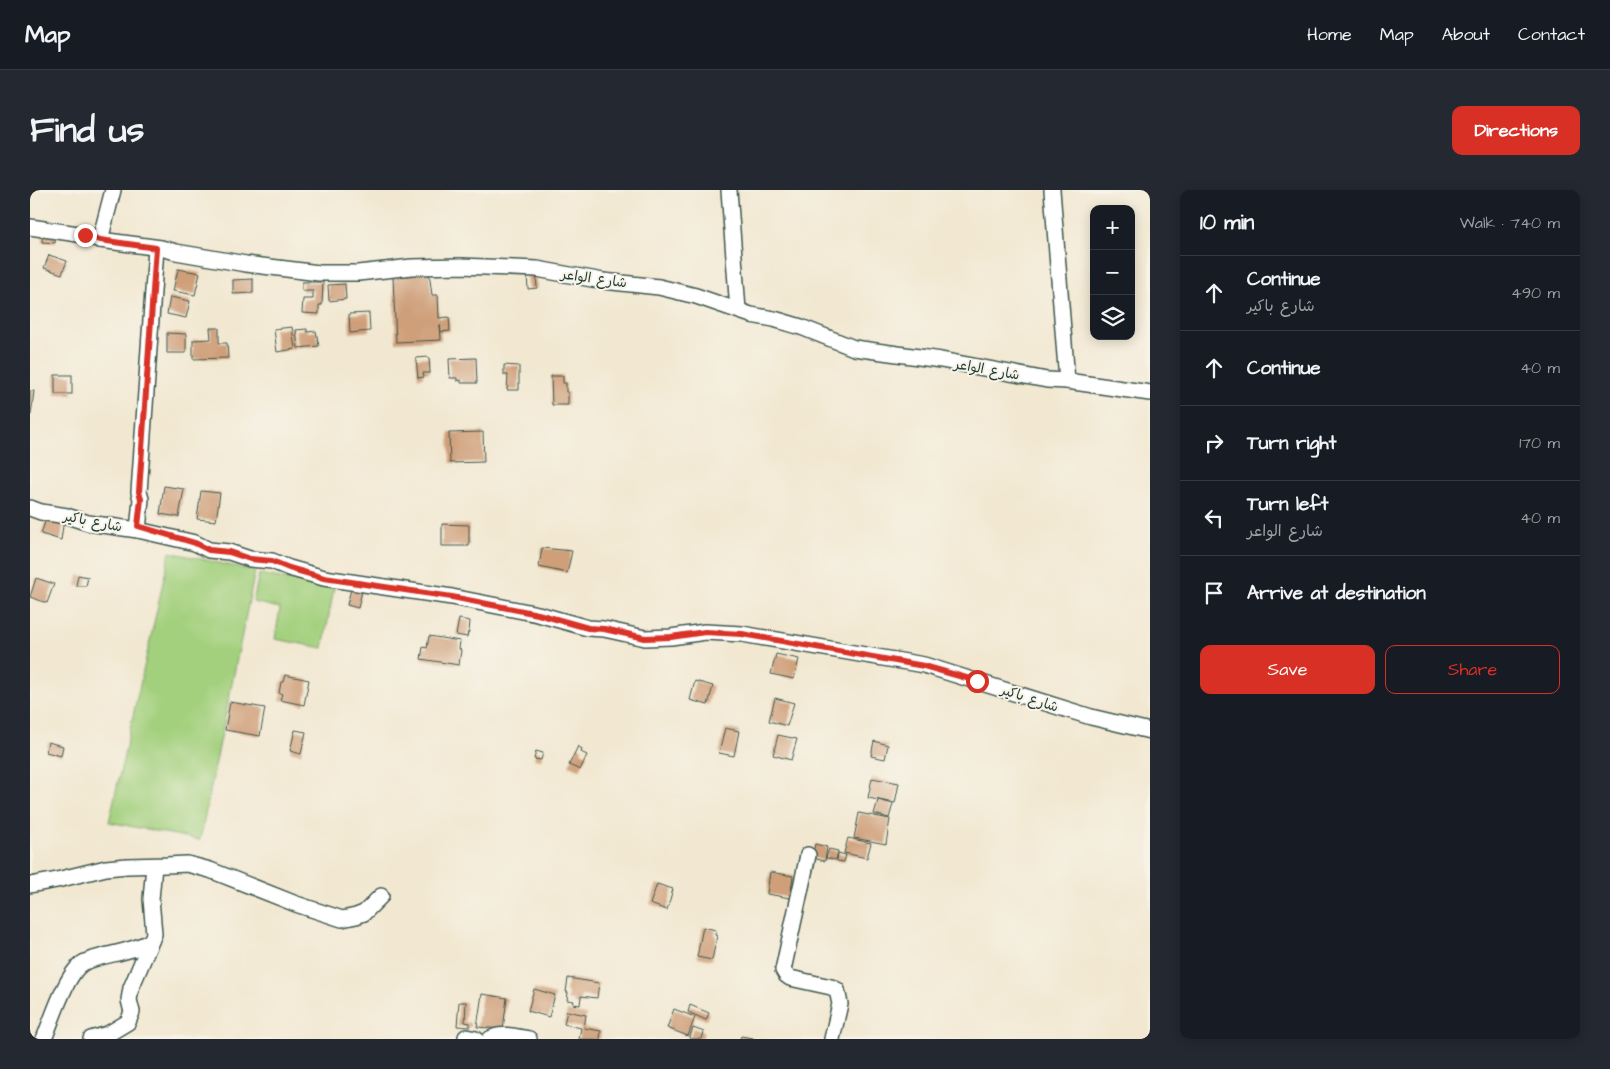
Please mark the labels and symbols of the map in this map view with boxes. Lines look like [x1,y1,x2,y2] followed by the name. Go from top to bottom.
[74,224,97,247] route end
[559,264,628,294] street label: شارع الواعر
[951,354,1021,386] street label: شارع الواعر
[61,506,124,537] street label: شارع باكير
[966,670,989,693] route start
[998,680,1061,718] street label: شارع باكير

